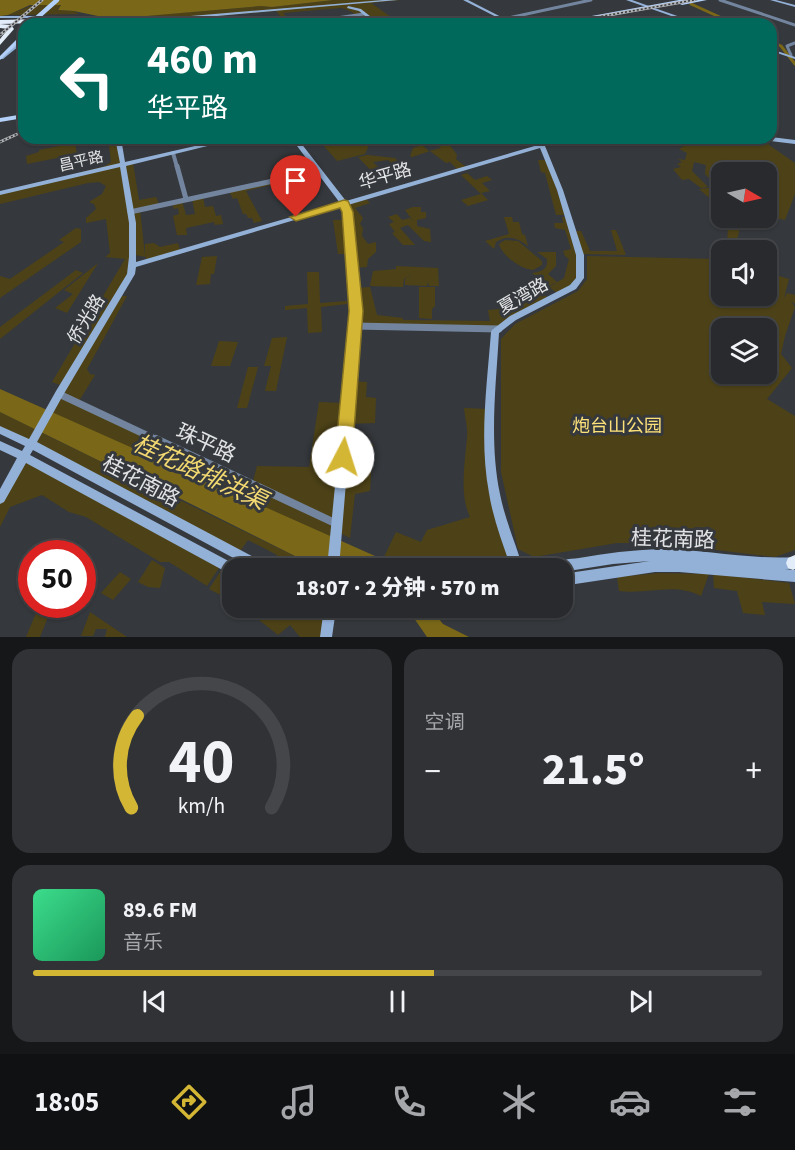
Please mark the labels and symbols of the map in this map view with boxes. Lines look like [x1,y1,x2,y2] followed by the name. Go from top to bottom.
[57,146,105,177] street label: 昌平路
[270,155,321,217] pin
[356,157,415,196] street label: 华平路
[711,162,777,228] north arrow
[494,272,553,321] street label: 夏湾路
[62,290,111,349] street label: 侨光路
[572,414,662,439] park label: 炮台山公园
[171,416,241,470] street label: 珠平路
[311,425,375,489] position arrow
[127,426,275,520] water label: 桂花路排洪渠
[97,448,185,514] street label: 桂花南路
[631,523,715,555] street label: 桂花南路
[18,540,96,618] speed limit sign: 50

